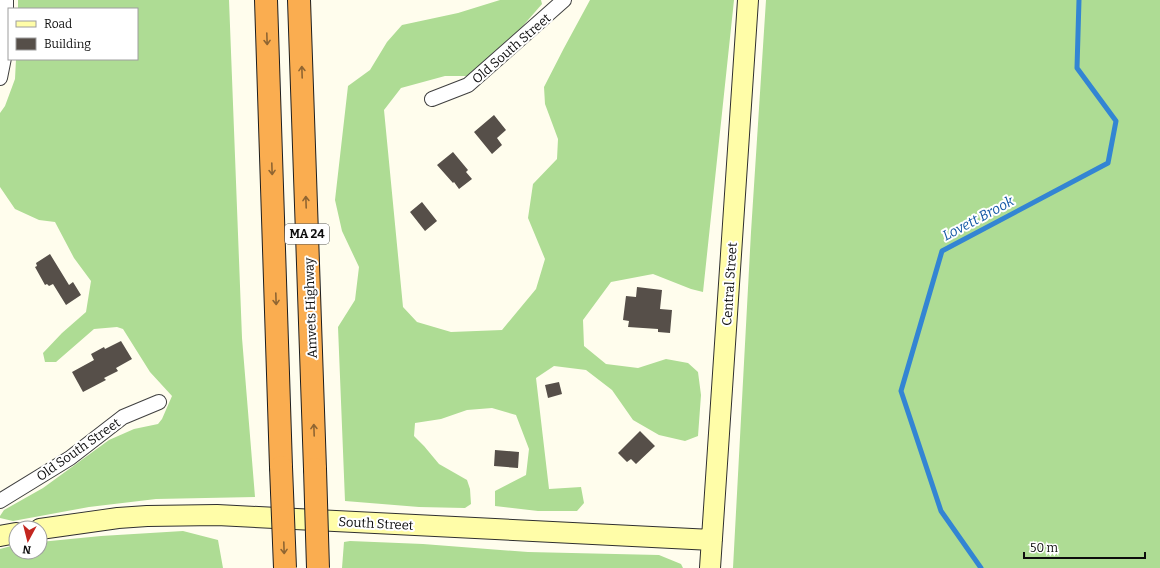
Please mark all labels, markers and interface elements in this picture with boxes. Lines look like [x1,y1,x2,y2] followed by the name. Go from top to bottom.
[8,8,138,60] legend
[469,10,554,86] street label: Old South Street
[44,17,72,31] text: Road
[264,32,271,45] one-way arrow
[44,37,91,51] text: Building
[298,66,306,79] one-way arrow
[268,162,276,175] one-way arrow
[940,192,1017,244] water label: Lovett Brook
[302,196,310,209] one-way arrow
[285,224,329,244] road number: MA 24
[719,242,740,326] street label: Central Street
[301,257,320,359] street label: Amvets Highway
[272,292,280,305] one-way arrow
[34,415,123,484] street label: Old South Street
[310,424,318,437] one-way arrow
[338,514,414,533] street label: South Street
[8,520,48,560] north arrow
[1024,534,1145,560] scale bar
[280,541,288,554] one-way arrow
[1030,541,1059,555] text: 50 m
[21,542,32,556] text: N

